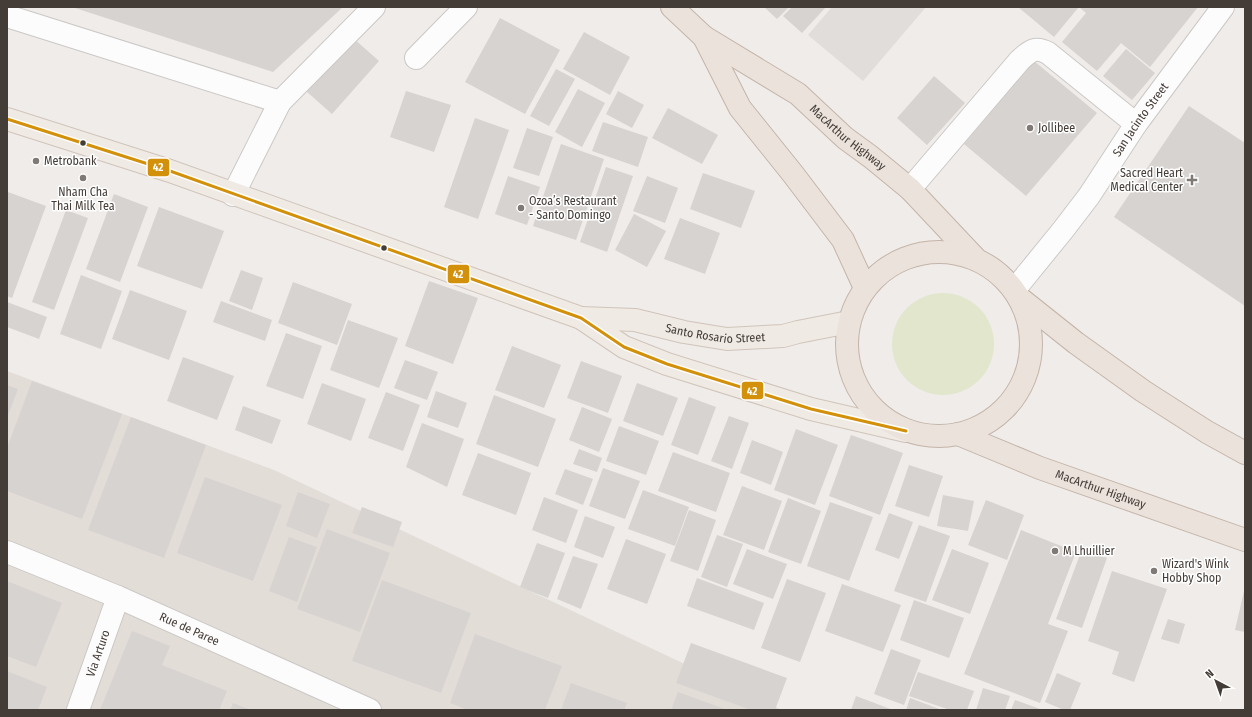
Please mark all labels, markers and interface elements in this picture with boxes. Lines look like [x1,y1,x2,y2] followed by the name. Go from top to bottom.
[1110,80,1171,159] street label: San Jacinto Street
[807,102,889,174] street label: MacArthur Highway
[1038,121,1075,135] place label: Jollibee
[1025,123,1035,133] marker: Jollibee
[78,138,88,148] unlabelled marker
[44,154,97,168] place label: Metrobank
[31,156,41,166] marker: Metrobank
[147,158,170,177] line badge: 42
[153,161,163,174] text: 42
[1110,166,1184,194] place label: Sacred Heart Medical Center
[78,173,88,183] marker: Nham Cha Thai Milk Tea
[1186,174,1198,186] marker: Sacred Heart Medical Center
[51,185,115,213] place label: Nham Cha Thai Milk Tea
[529,194,617,222] place label: Ozoa’s Restaurant - Santo Domingo
[516,203,526,213] marker: Ozoa’s Restaurant - Santo Domingo
[379,243,389,253] unlabelled marker
[447,264,470,284] line badge: 42
[453,268,463,281] text: 42
[664,321,766,346] street label: Santo Rosario Street
[741,381,764,400] line badge: 42
[747,385,757,398] text: 42
[1054,467,1148,512] street label: MacArthur Highway
[1063,544,1115,558] place label: M Lhuillier
[1050,546,1060,556] marker: M Lhuillier
[1162,557,1229,585] place label: Wizard's Wink Hobby Shop
[1149,566,1159,576] marker: Wizard's Wink Hobby Shop
[157,610,222,649] street label: Rue de Paree
[83,628,113,679] street label: Via Arturo
[1196,661,1236,701] north arrow
[1203,667,1217,681] text: N

